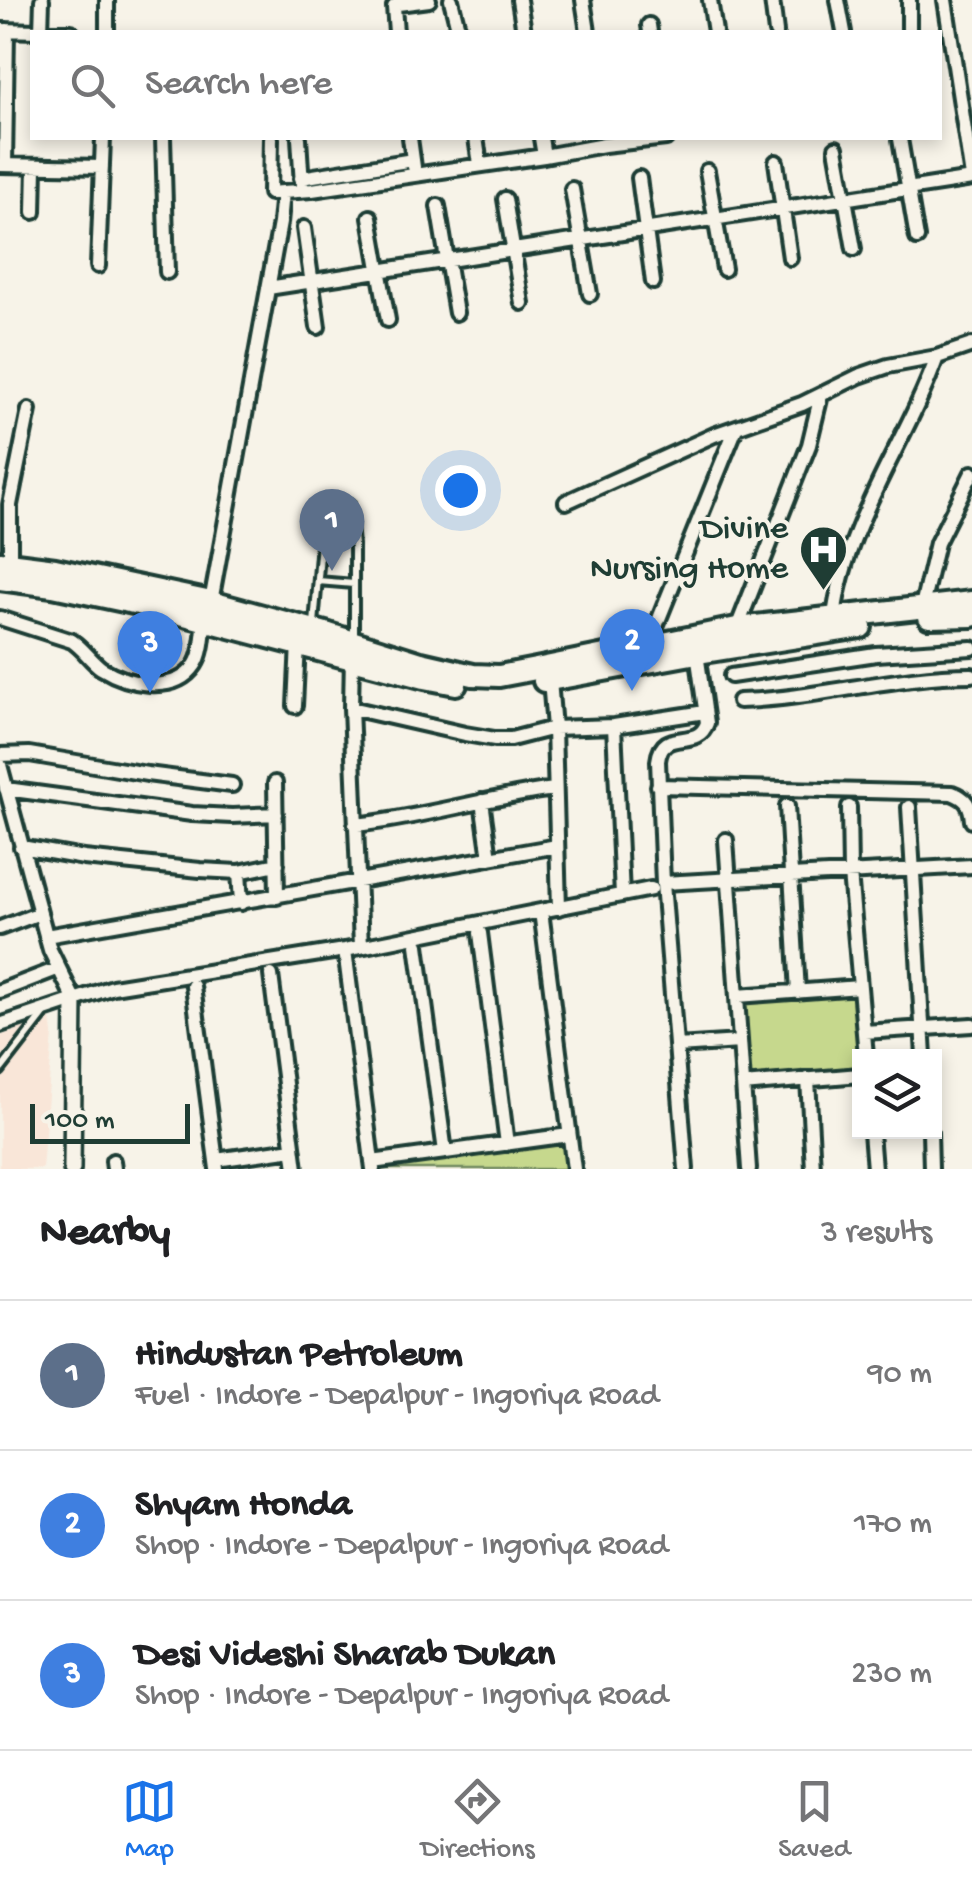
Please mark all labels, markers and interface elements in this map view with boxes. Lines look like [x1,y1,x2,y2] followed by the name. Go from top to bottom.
[30,30,942,140] search box
[65,58,120,113] icon: search
[145,63,332,107] text: Search here
[435,465,486,516] your location
[300,488,364,571] pin: 1
[590,510,789,591] place label: Divine Nursing Home
[797,524,849,592] hospital icon: Divine Nursing Home
[600,608,664,691] pin: 2
[118,610,182,693] pin: 3
[852,1049,942,1139] map controls
[852,1049,942,1139] button: layers
[30,1099,190,1144] scale bar
[45,1105,115,1138] text: 100 m
[40,1210,170,1259] text: Nearby
[821,1215,932,1253] text: 3 results
[135,1334,463,1378] text: Hindustan Petroleum
[66,1356,79,1394] text: 1
[868,1356,932,1394] text: 90 m
[135,1378,659,1416] text: Fuel · Indore - Depalpur - Ingoriya Road
[135,1484,352,1528] text: Shyam Honda
[65,1506,80,1544] text: 2
[854,1506,932,1544] text: 170 m
[135,1528,668,1566] text: Shop · Indore - Depalpur - Ingoriya Road
[135,1634,555,1678] text: Desi Videshi Sharab Dukan
[64,1656,81,1694] text: 3
[851,1656,932,1694] text: 230 m
[135,1678,668,1716] text: Shop · Indore - Depalpur - Ingoriya Road
[122,1774,177,1867] tab: Map
[421,1774,535,1867] tab: Directions
[778,1774,850,1867] tab: Saved

